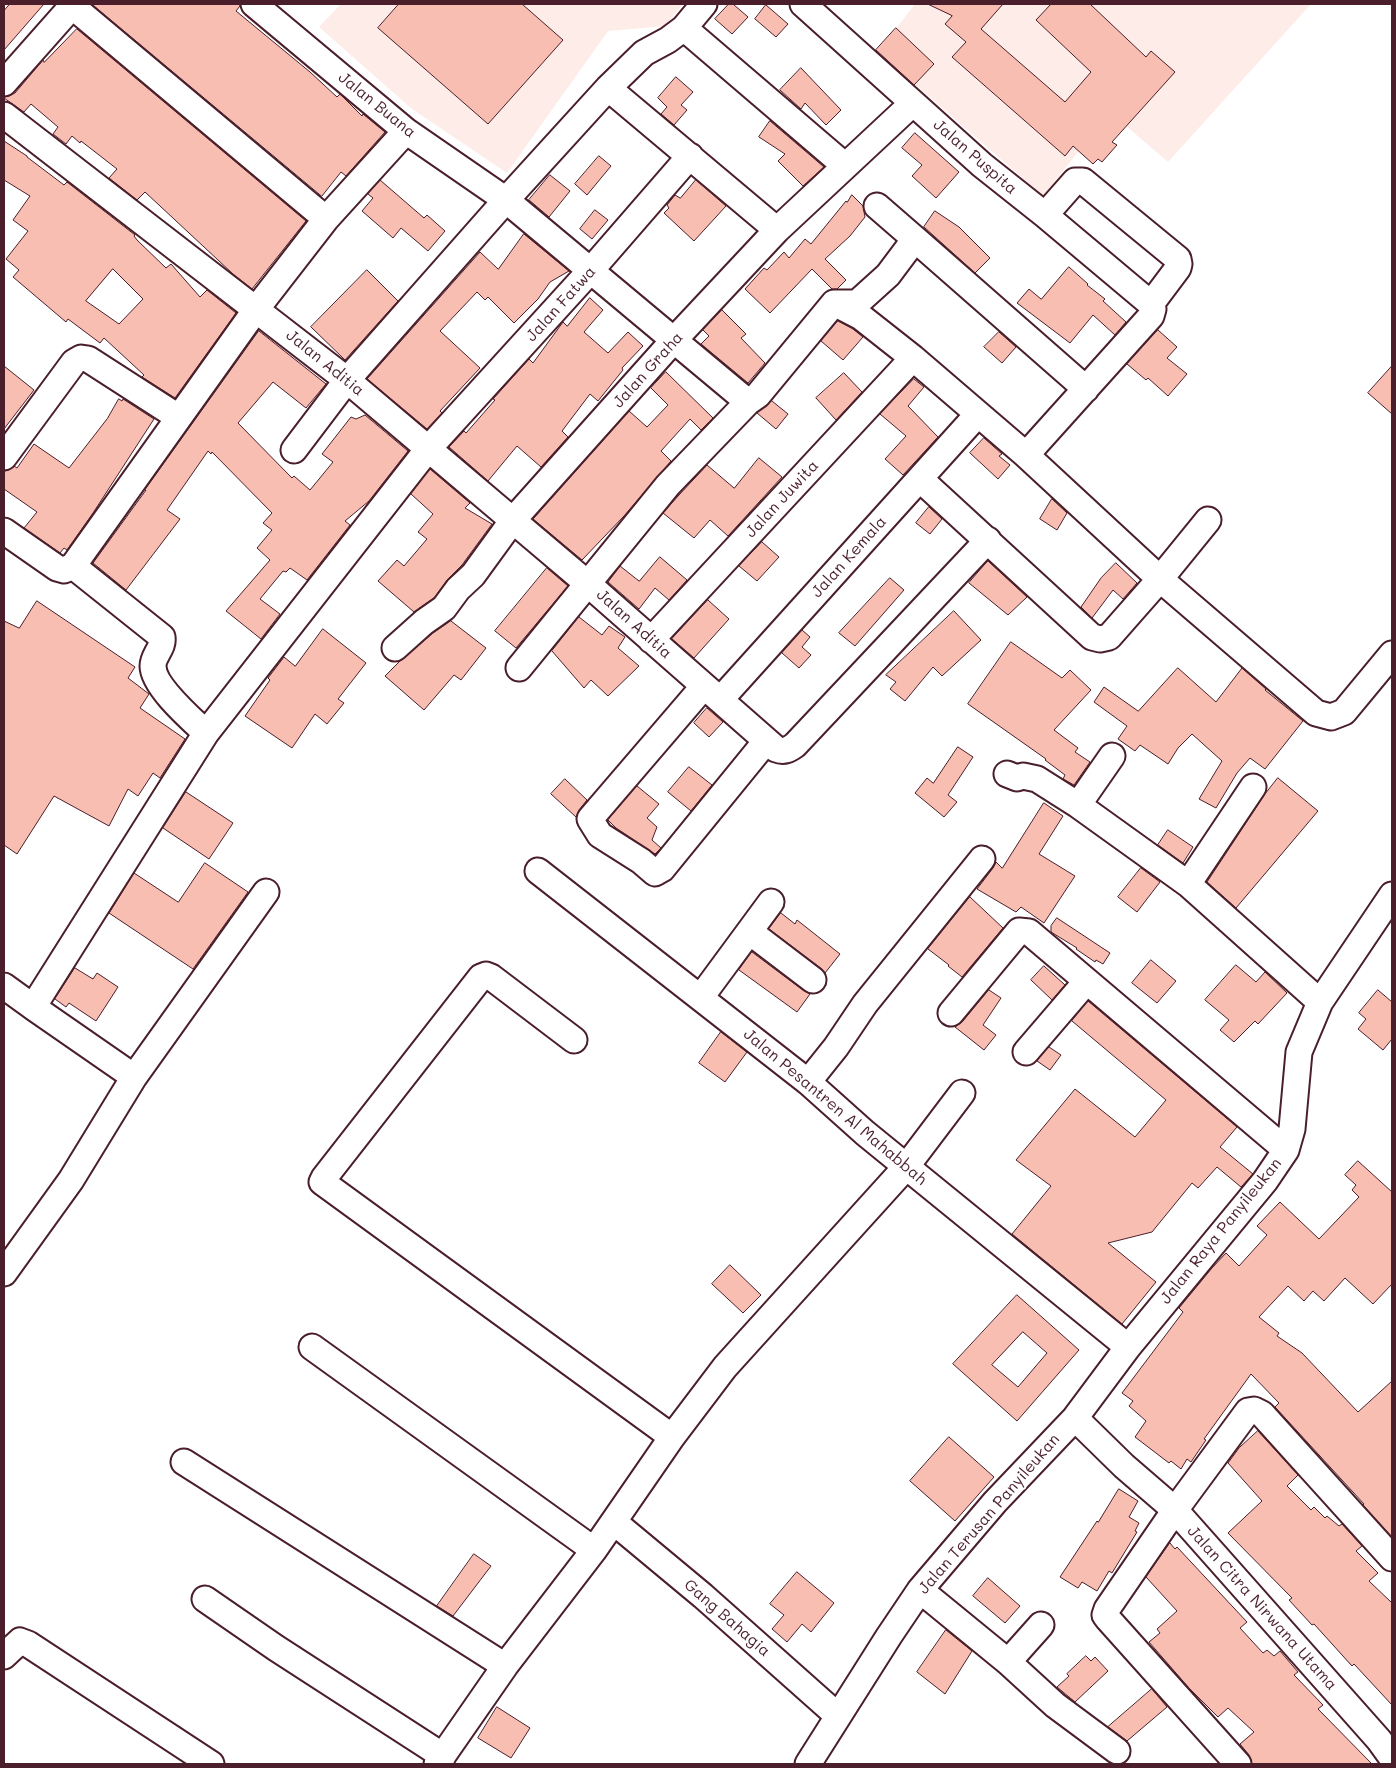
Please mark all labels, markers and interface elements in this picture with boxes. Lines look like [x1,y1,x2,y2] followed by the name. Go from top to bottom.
[334,68,420,142] street label: Jalan Buana
[929,115,1021,199] street label: Jalan Puspita
[522,262,600,346] street label: Jalan Fatwa
[282,326,368,400] street label: Jalan Aditia
[609,328,687,412] street label: Jalan Graha
[741,456,823,542] street label: Jalan Juwita
[807,512,891,602] street label: Jalan Kemala
[592,585,676,663] street label: Jalan Aditia
[739,1025,931,1189] street label: Jalan Pesantren Al Mahabbah
[1156,1154,1286,1308] street label: Jalan Raya Panyileukan
[914,1430,1064,1598] street label: Jalan Terusan Panyileukan
[1183,1522,1341,1694] street label: Jalan Citra Nirwana Utama
[680,1575,774,1661] street label: Gang Bahagia

